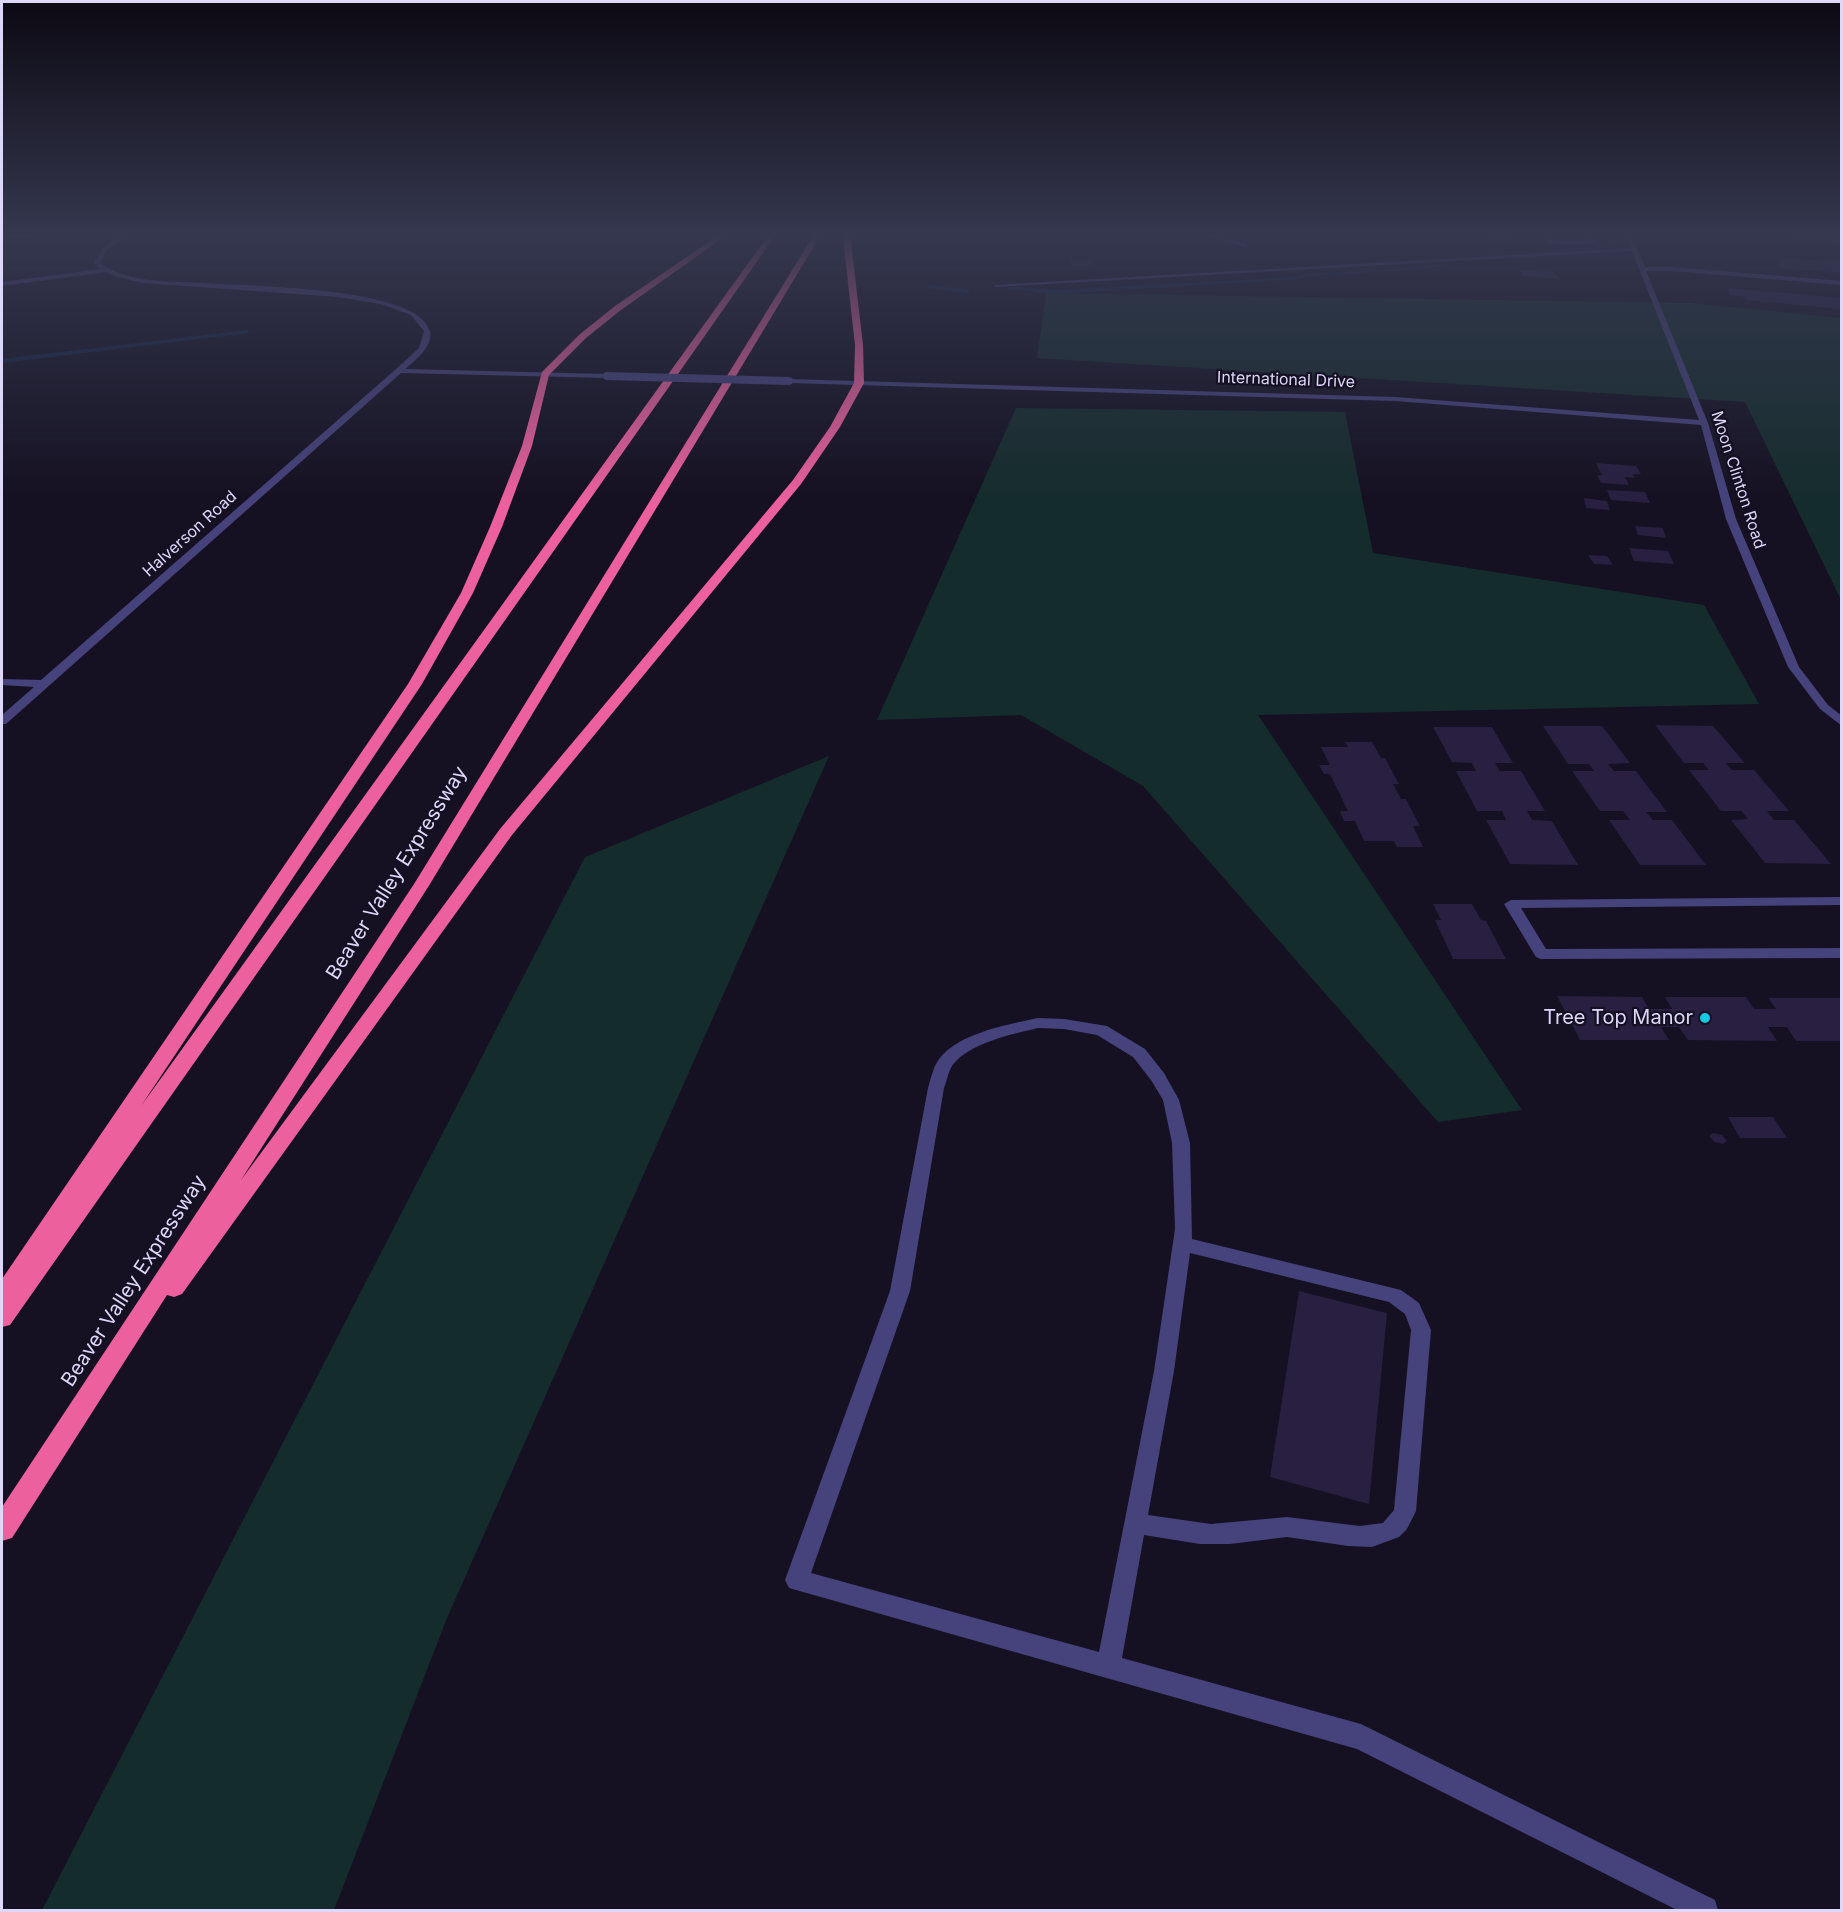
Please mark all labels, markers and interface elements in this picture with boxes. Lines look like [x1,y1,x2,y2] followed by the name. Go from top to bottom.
[1217,368,1355,392] street label: International Drive
[1707,409,1769,551] street label: Moon Clinton Road
[139,487,241,581] street label: Halverson Road
[321,762,473,984] street label: Beaver Valley Expressway
[1543,1006,1693,1030] place label: Tree Top Manor
[1698,1011,1712,1025] marker: Tree Top Manor
[57,1171,211,1391] street label: Beaver Valley Expressway

